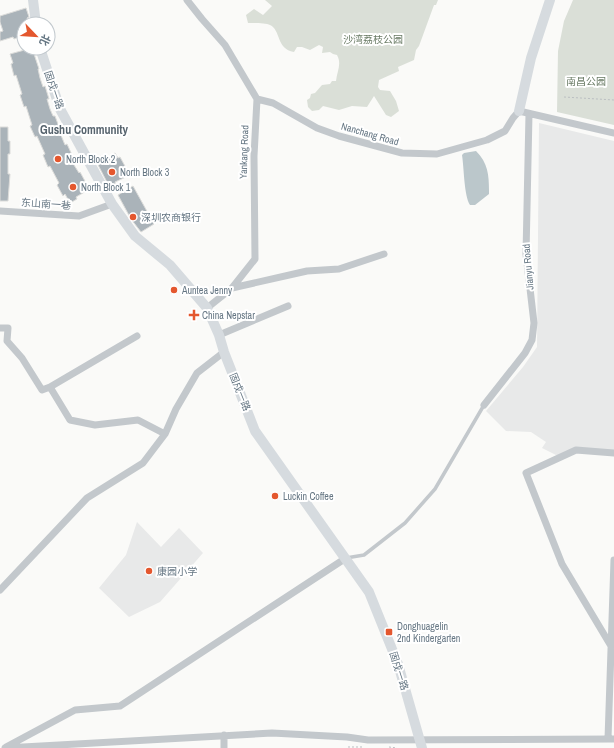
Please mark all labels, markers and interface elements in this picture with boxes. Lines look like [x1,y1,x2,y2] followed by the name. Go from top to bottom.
[16,16,56,56] north arrow
[36,32,54,48] text: 北
[343,33,403,46] park label: 沙湾荔枝公园
[41,69,67,111] street label: 固戍一路
[566,75,606,88] park label: 南昌公园
[340,120,400,148] street label: Nanchang Road
[40,122,129,138] district label: Gushu Community
[237,125,251,179] street label: Yankang Road
[66,153,116,166] place label: North Block 2
[53,154,63,164] marker: North Block 2
[120,166,170,179] place label: North Block 3
[107,167,117,177] marker: North Block 3
[81,181,131,194] place label: North Block 1
[68,182,78,192] marker: North Block 1
[21,196,71,212] street label: 东山南一巷
[141,211,201,224] place label: 深圳农商银行
[128,212,138,222] marker: 深圳农商银行
[520,243,536,291] street label: Jianyu Road
[181,284,233,297] place label: Auntea Jenny
[169,285,179,295] marker: Auntea Jenny
[202,309,255,322] place label: China Nepstar
[189,310,199,320] marker: China Nepstar
[226,371,254,413] street label: 固戍一路
[283,490,334,503] place label: Luckin Coffee
[270,491,280,501] marker: Luckin Coffee
[157,565,197,578] place label: 康园小学
[144,566,154,576] marker: 康园小学
[397,620,460,645] place label: Donghuagelin 2nd Kindergarten
[384,627,394,637] marker: Donghuagelin 2nd Kindergarten
[387,650,411,692] street label: 固戍一路

